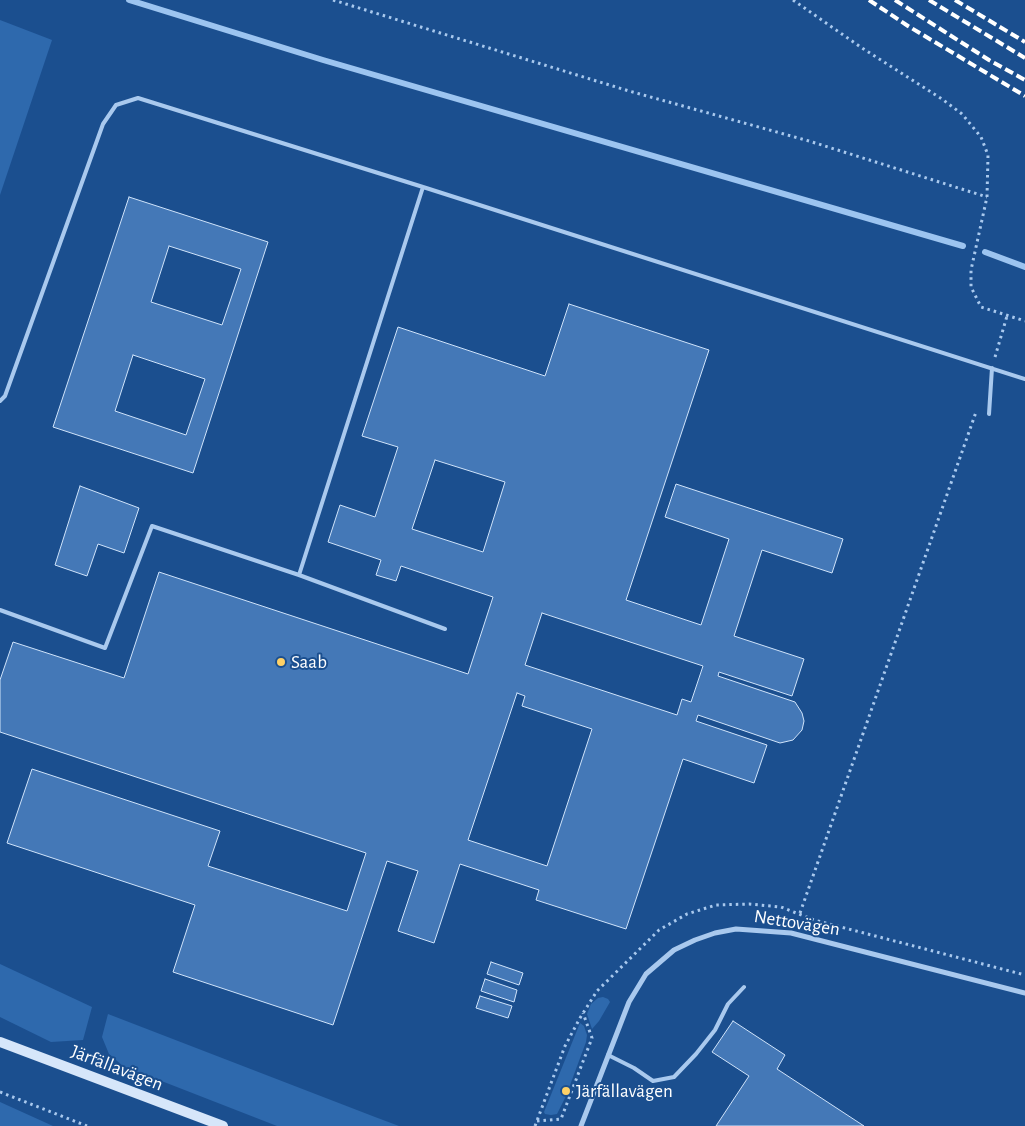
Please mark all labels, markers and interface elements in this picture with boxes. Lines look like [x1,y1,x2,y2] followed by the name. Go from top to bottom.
[291,651,327,673] place label: Saab
[275,656,287,668] marker: Saab
[752,905,842,941] street label: Nettovägen
[68,1040,166,1096] street label: Järfällavägen
[576,1080,673,1102] place label: Järfällavägen
[560,1085,572,1097] marker: Järfällavägen

